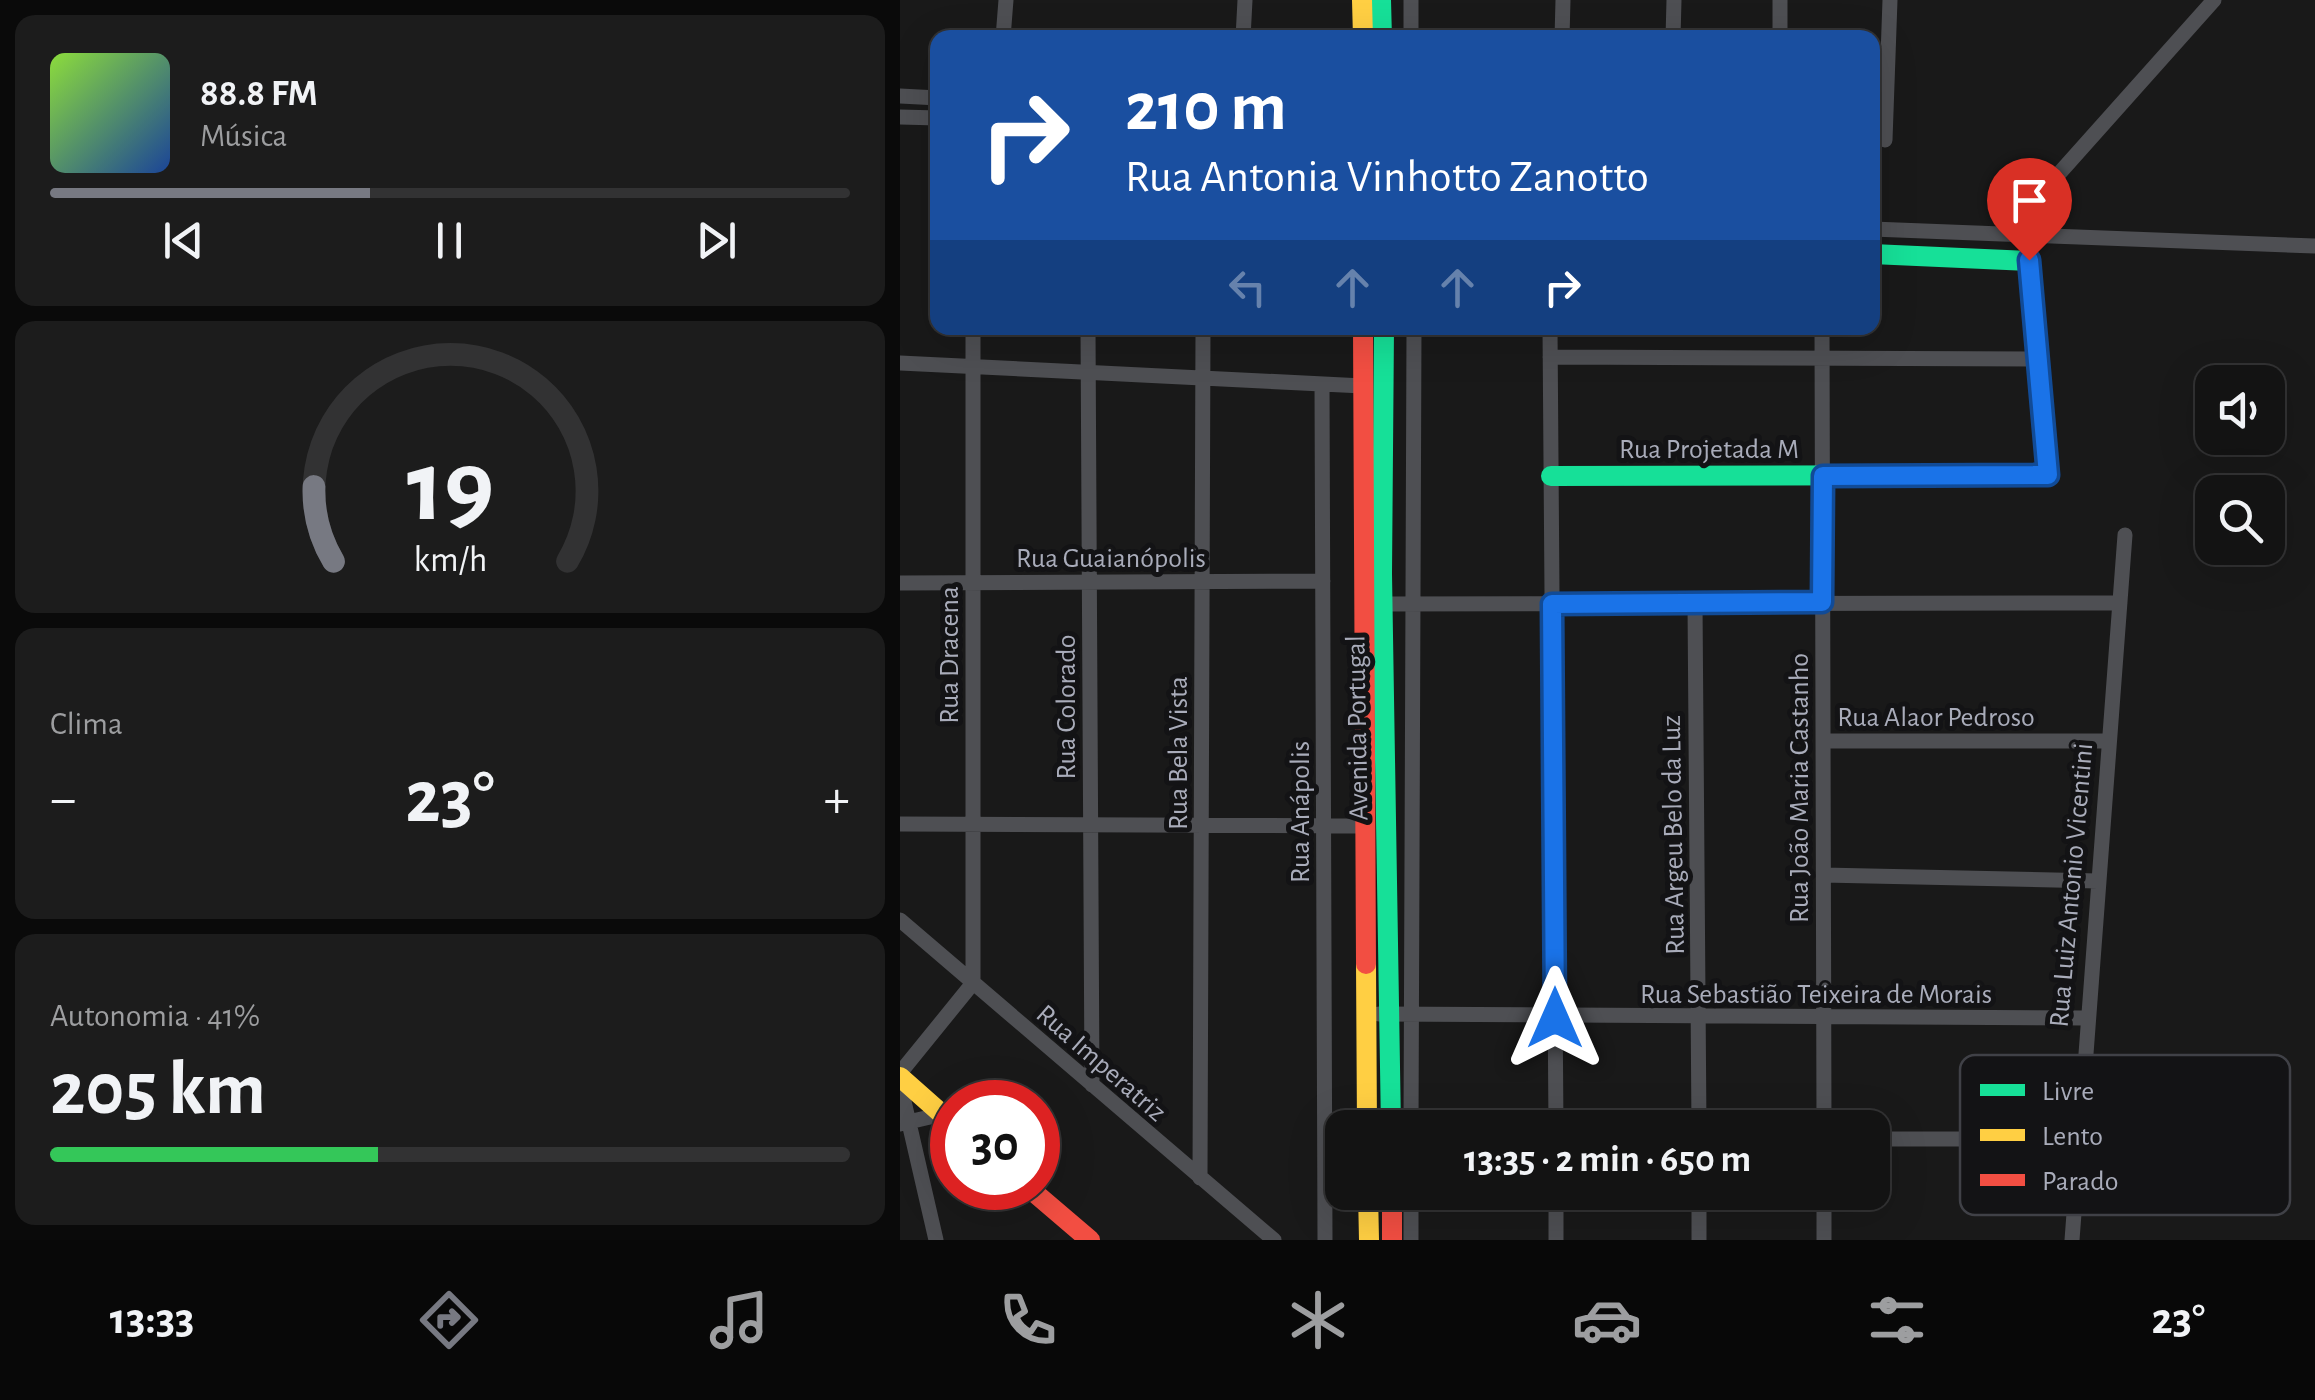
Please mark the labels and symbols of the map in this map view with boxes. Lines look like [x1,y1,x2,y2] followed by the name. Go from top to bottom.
[1987,158,2072,261] pin
[1619,436,1799,464] street label: Rua Projetada M
[1016,545,1206,573] street label: Rua Guaianópolis
[936,586,964,724] street label: Rua Dracena
[1053,635,1081,779] street label: Rua Colorado
[1342,635,1374,821] street label: Avenida Portugal
[1786,653,1814,923] street label: Rua João Maria Castanho
[1165,676,1193,830] street label: Rua Bela Vista
[1837,704,2035,732] street label: Rua Alaor Pedroso
[1658,715,1690,955] street label: Rua Argeu Belo da Luz
[1287,741,1315,883] street label: Rua Anápolis
[2046,742,2098,1028] street label: Rua Luiz Antonio Vicentini
[1503,966,1607,1070] position arrow
[1640,981,1992,1009] street label: Rua Sebastião Teixeira de Morais
[1031,1000,1171,1127] street label: Rua Imperatriz
[1960,1055,2290,1215] legend
[2042,1078,2094,1106] text: Livre
[930,1080,1060,1210] speed limit sign: 30
[2042,1123,2103,1151] text: Lento
[2042,1168,2118,1196] text: Parado

